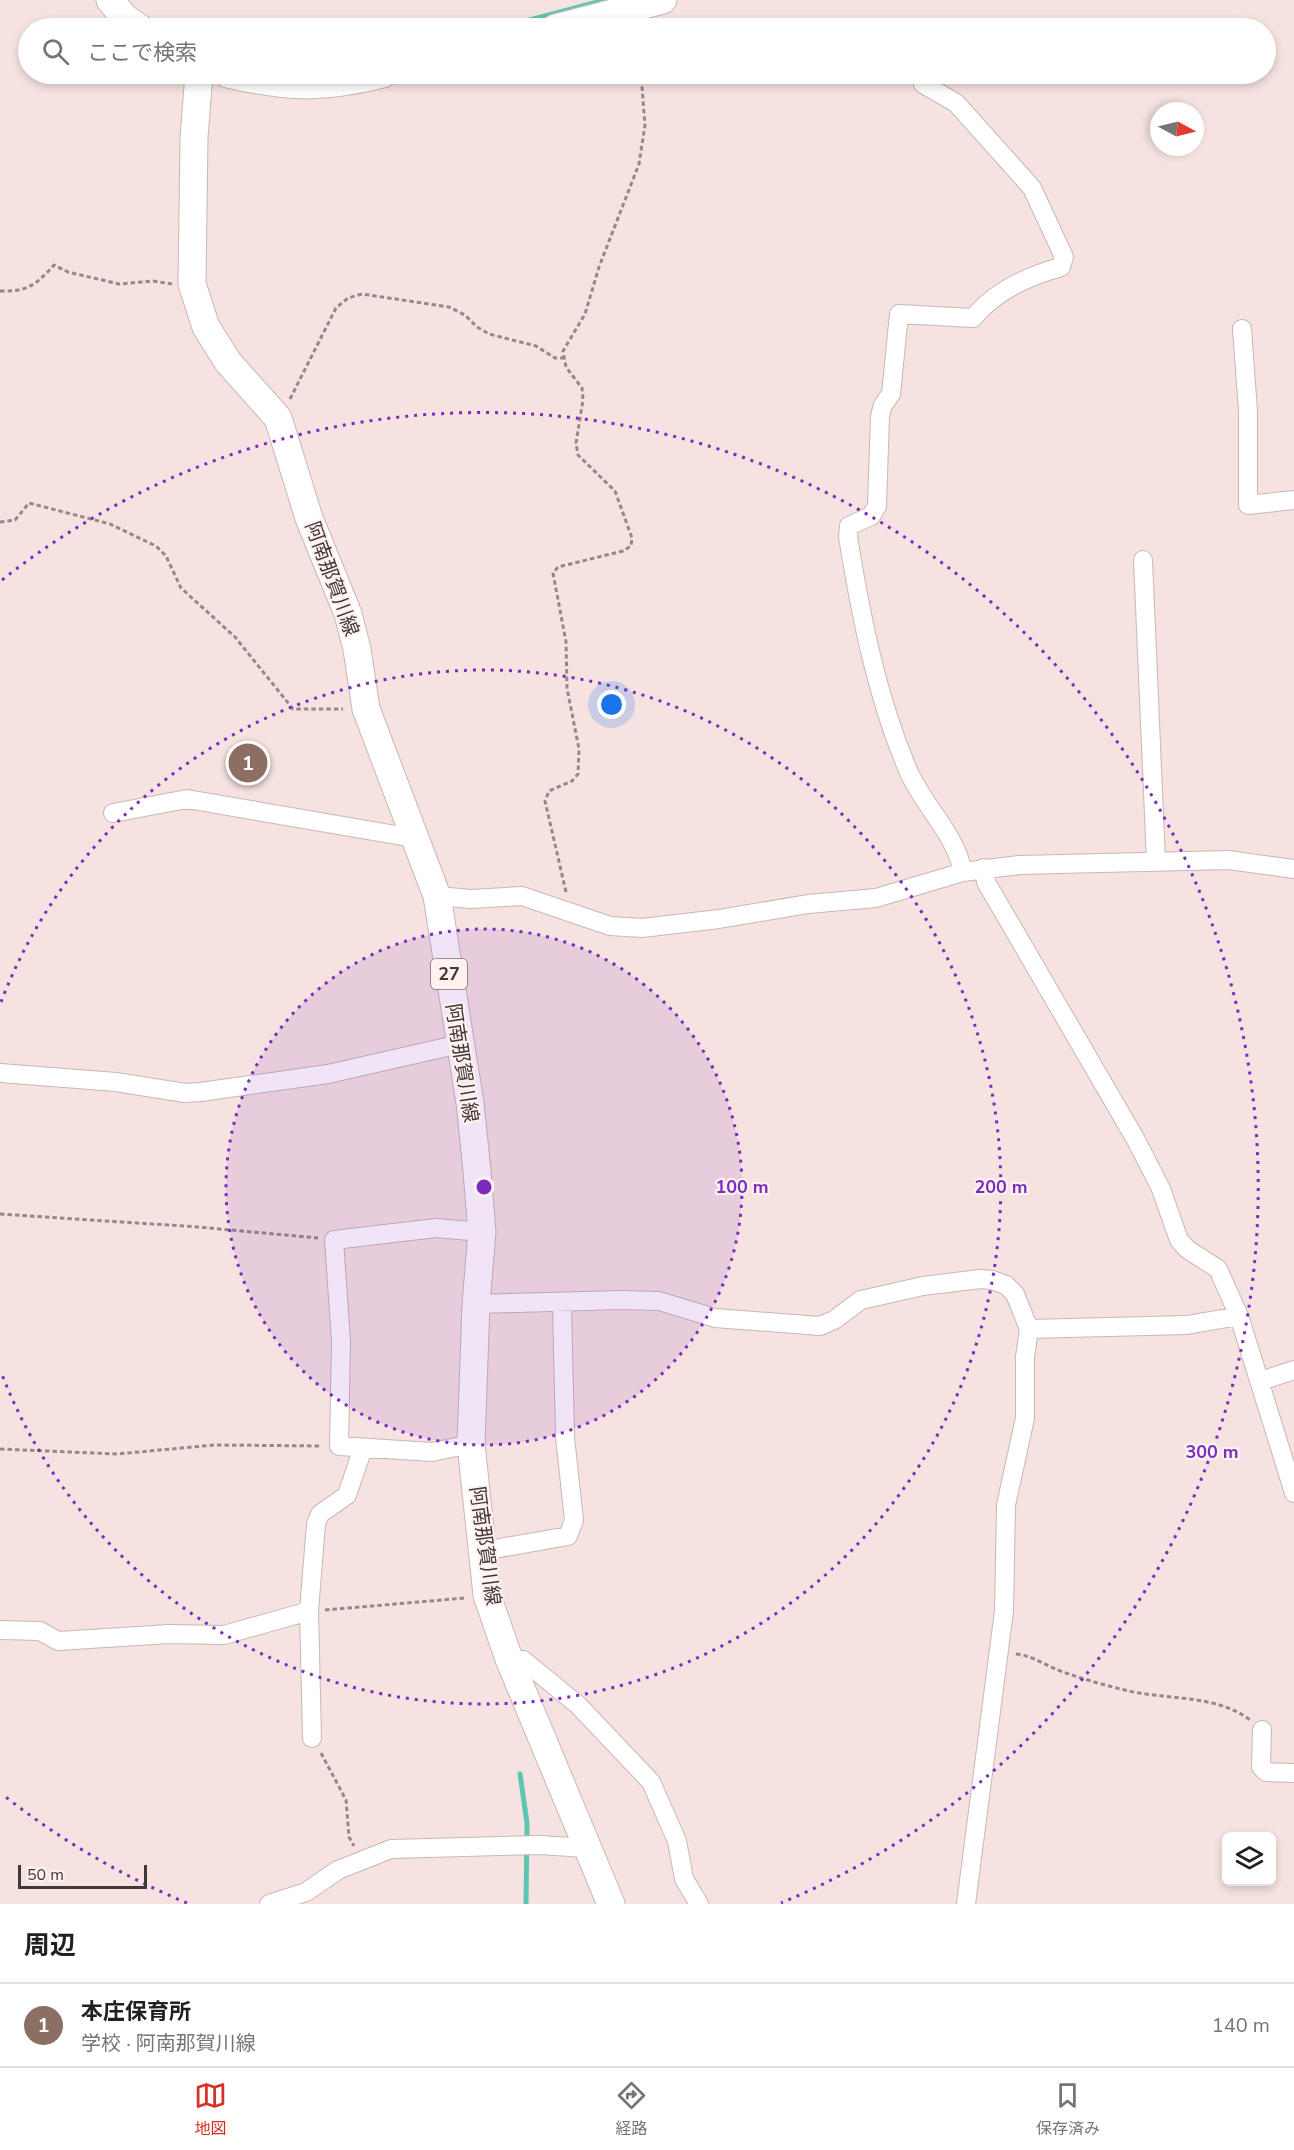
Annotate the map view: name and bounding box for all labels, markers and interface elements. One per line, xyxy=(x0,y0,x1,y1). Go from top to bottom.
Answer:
search box xyxy=(18,18,1276,84)
icon: search xyxy=(39,35,72,68)
text: ここで検索 xyxy=(87,38,197,68)
north arrow xyxy=(1150,102,1204,156)
street label: 阿南那賀川線 xyxy=(299,518,365,640)
your location xyxy=(597,690,626,719)
pin: 1 xyxy=(228,740,268,786)
road number: 27 xyxy=(431,959,467,989)
street label: 阿南那賀川線 xyxy=(439,1002,485,1124)
text: 100 m xyxy=(715,1175,769,1199)
text: 200 m xyxy=(974,1175,1028,1199)
centre of rings xyxy=(474,1177,494,1197)
text: 300 m xyxy=(1185,1440,1239,1464)
street label: 阿南那賀川線 xyxy=(463,1485,507,1607)
map controls xyxy=(1222,1832,1276,1886)
button: layers xyxy=(1222,1832,1276,1886)
scale bar xyxy=(18,1862,147,1890)
text: 50 m xyxy=(27,1864,64,1886)
text: 周辺 xyxy=(24,1928,76,1963)
text: 本庄保育所 xyxy=(81,1997,191,2027)
text: 1 xyxy=(38,2012,50,2039)
text: 140 m xyxy=(1212,2012,1270,2039)
text: 学校 · 阿南那賀川線 xyxy=(81,2030,256,2057)
tab: 地図 xyxy=(194,2079,227,2140)
tab: 経路 xyxy=(615,2079,648,2140)
tab: 保存済み xyxy=(1036,2079,1100,2140)

